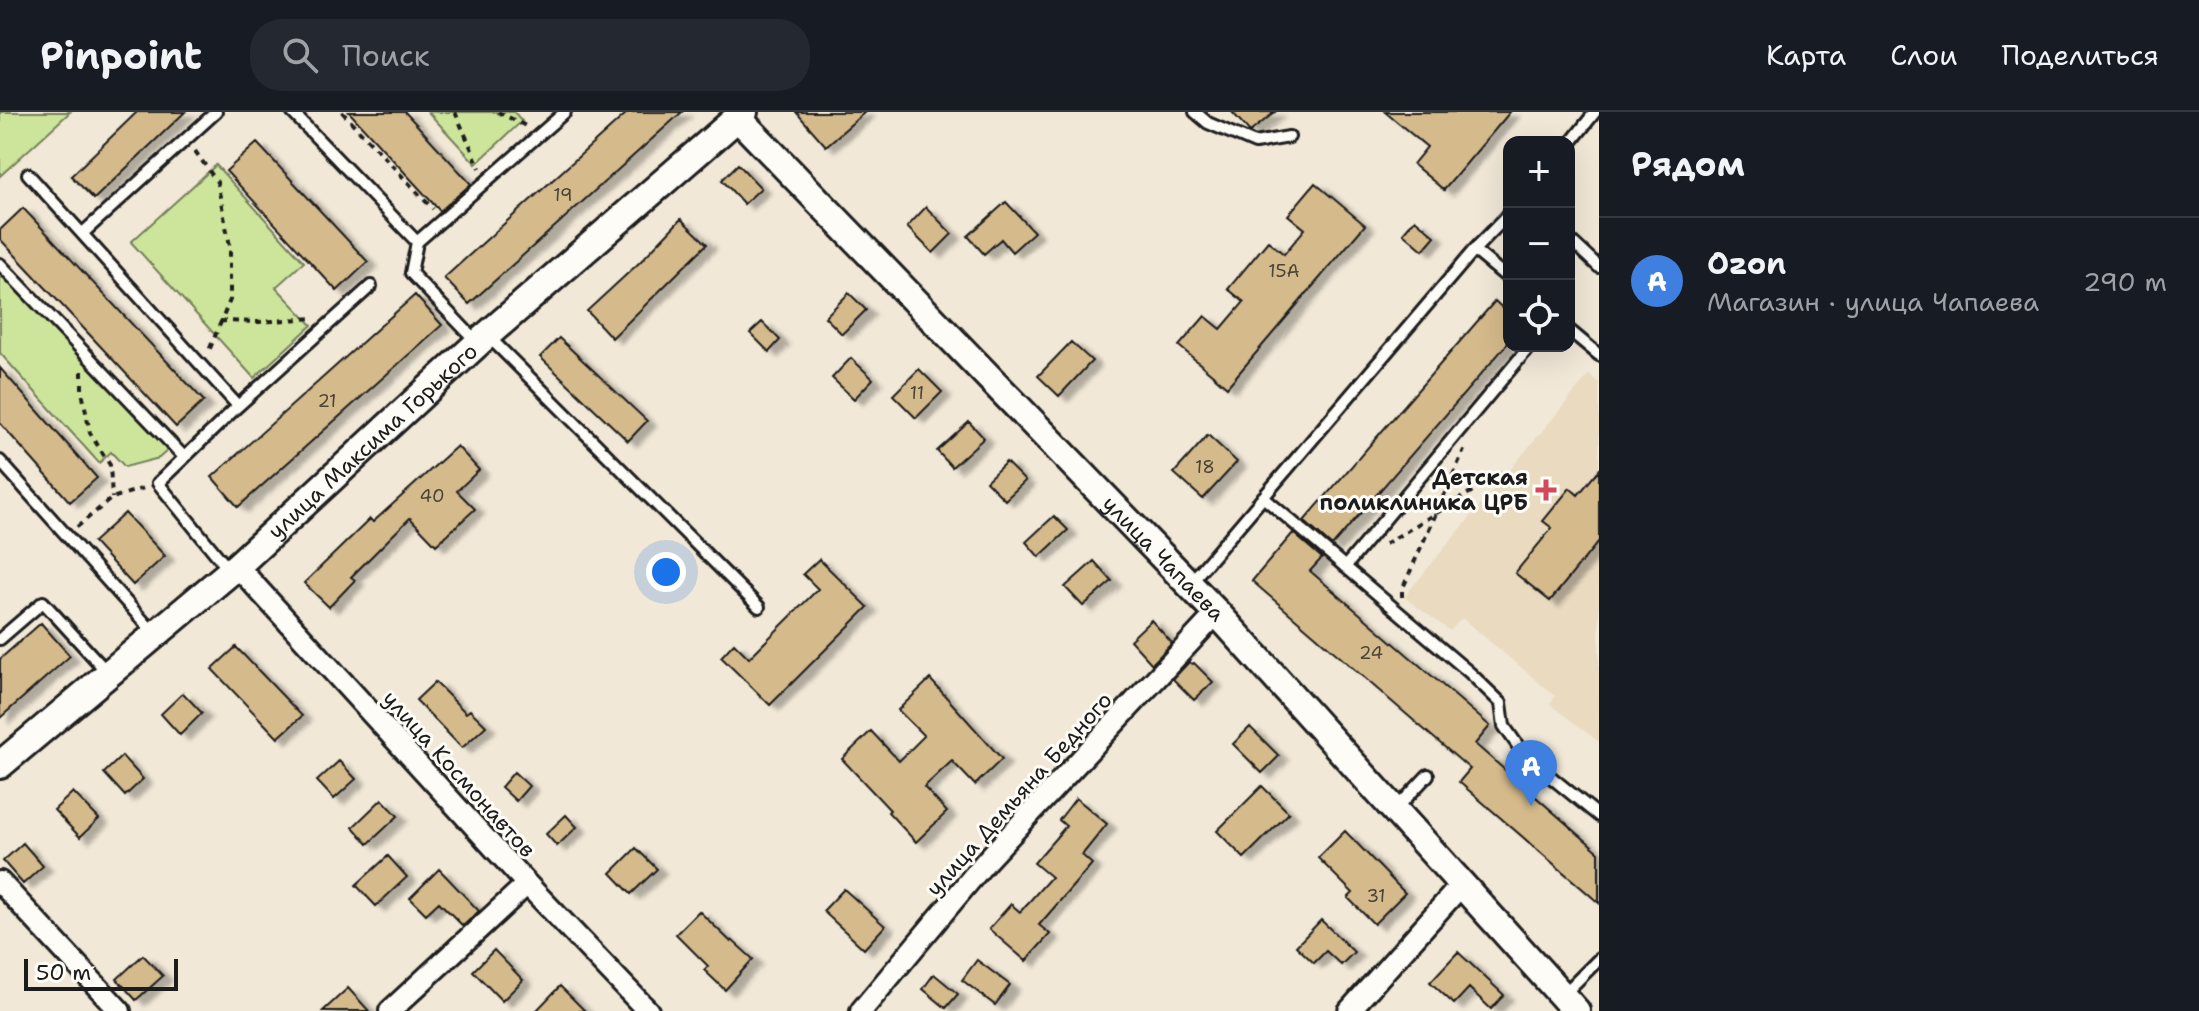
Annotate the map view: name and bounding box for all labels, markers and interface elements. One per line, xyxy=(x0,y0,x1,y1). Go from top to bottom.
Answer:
search box xyxy=(250,19,810,91)
text: Pinpoint xyxy=(40,30,202,81)
icon: search xyxy=(278,33,322,77)
text: Поиск xyxy=(342,35,430,76)
text: Карта xyxy=(1766,36,1846,74)
text: Слои xyxy=(1890,36,1957,74)
text: Поделиться xyxy=(2001,36,2159,74)
map controls xyxy=(1503,136,1575,352)
button: + xyxy=(1503,136,1575,208)
text: Рядом xyxy=(1631,141,1745,187)
house number: 19 xyxy=(553,183,573,207)
button: − xyxy=(1503,208,1575,280)
text: Ozon xyxy=(1707,243,1786,284)
house number: 15А xyxy=(1268,259,1300,283)
text: A xyxy=(1647,264,1667,299)
text: 290 m xyxy=(2083,264,2167,299)
button: locate xyxy=(1503,280,1575,352)
text: Магазин · улица Чапаева xyxy=(1707,284,2039,319)
street label: улица Максима Горького xyxy=(261,336,484,545)
house number: 11 xyxy=(910,381,924,405)
house number: 21 xyxy=(317,389,337,413)
house number: 18 xyxy=(1195,455,1215,479)
place label: Детская поликлиника ЦРБ xyxy=(1319,463,1528,517)
marker: Детская поликлиника ЦРБ xyxy=(1535,479,1557,501)
house number: 40 xyxy=(419,484,445,508)
street label: улица Чапаева xyxy=(1096,489,1232,628)
your location xyxy=(646,552,686,592)
house number: 24 xyxy=(1359,641,1383,665)
street label: улица Космонавтов xyxy=(376,684,542,864)
street label: улица Демьяна Бедного xyxy=(920,686,1118,902)
pin: A xyxy=(1505,740,1557,806)
house number: 31 xyxy=(1366,884,1386,908)
scale bar xyxy=(24,955,178,991)
text: 50 m xyxy=(36,958,91,987)

